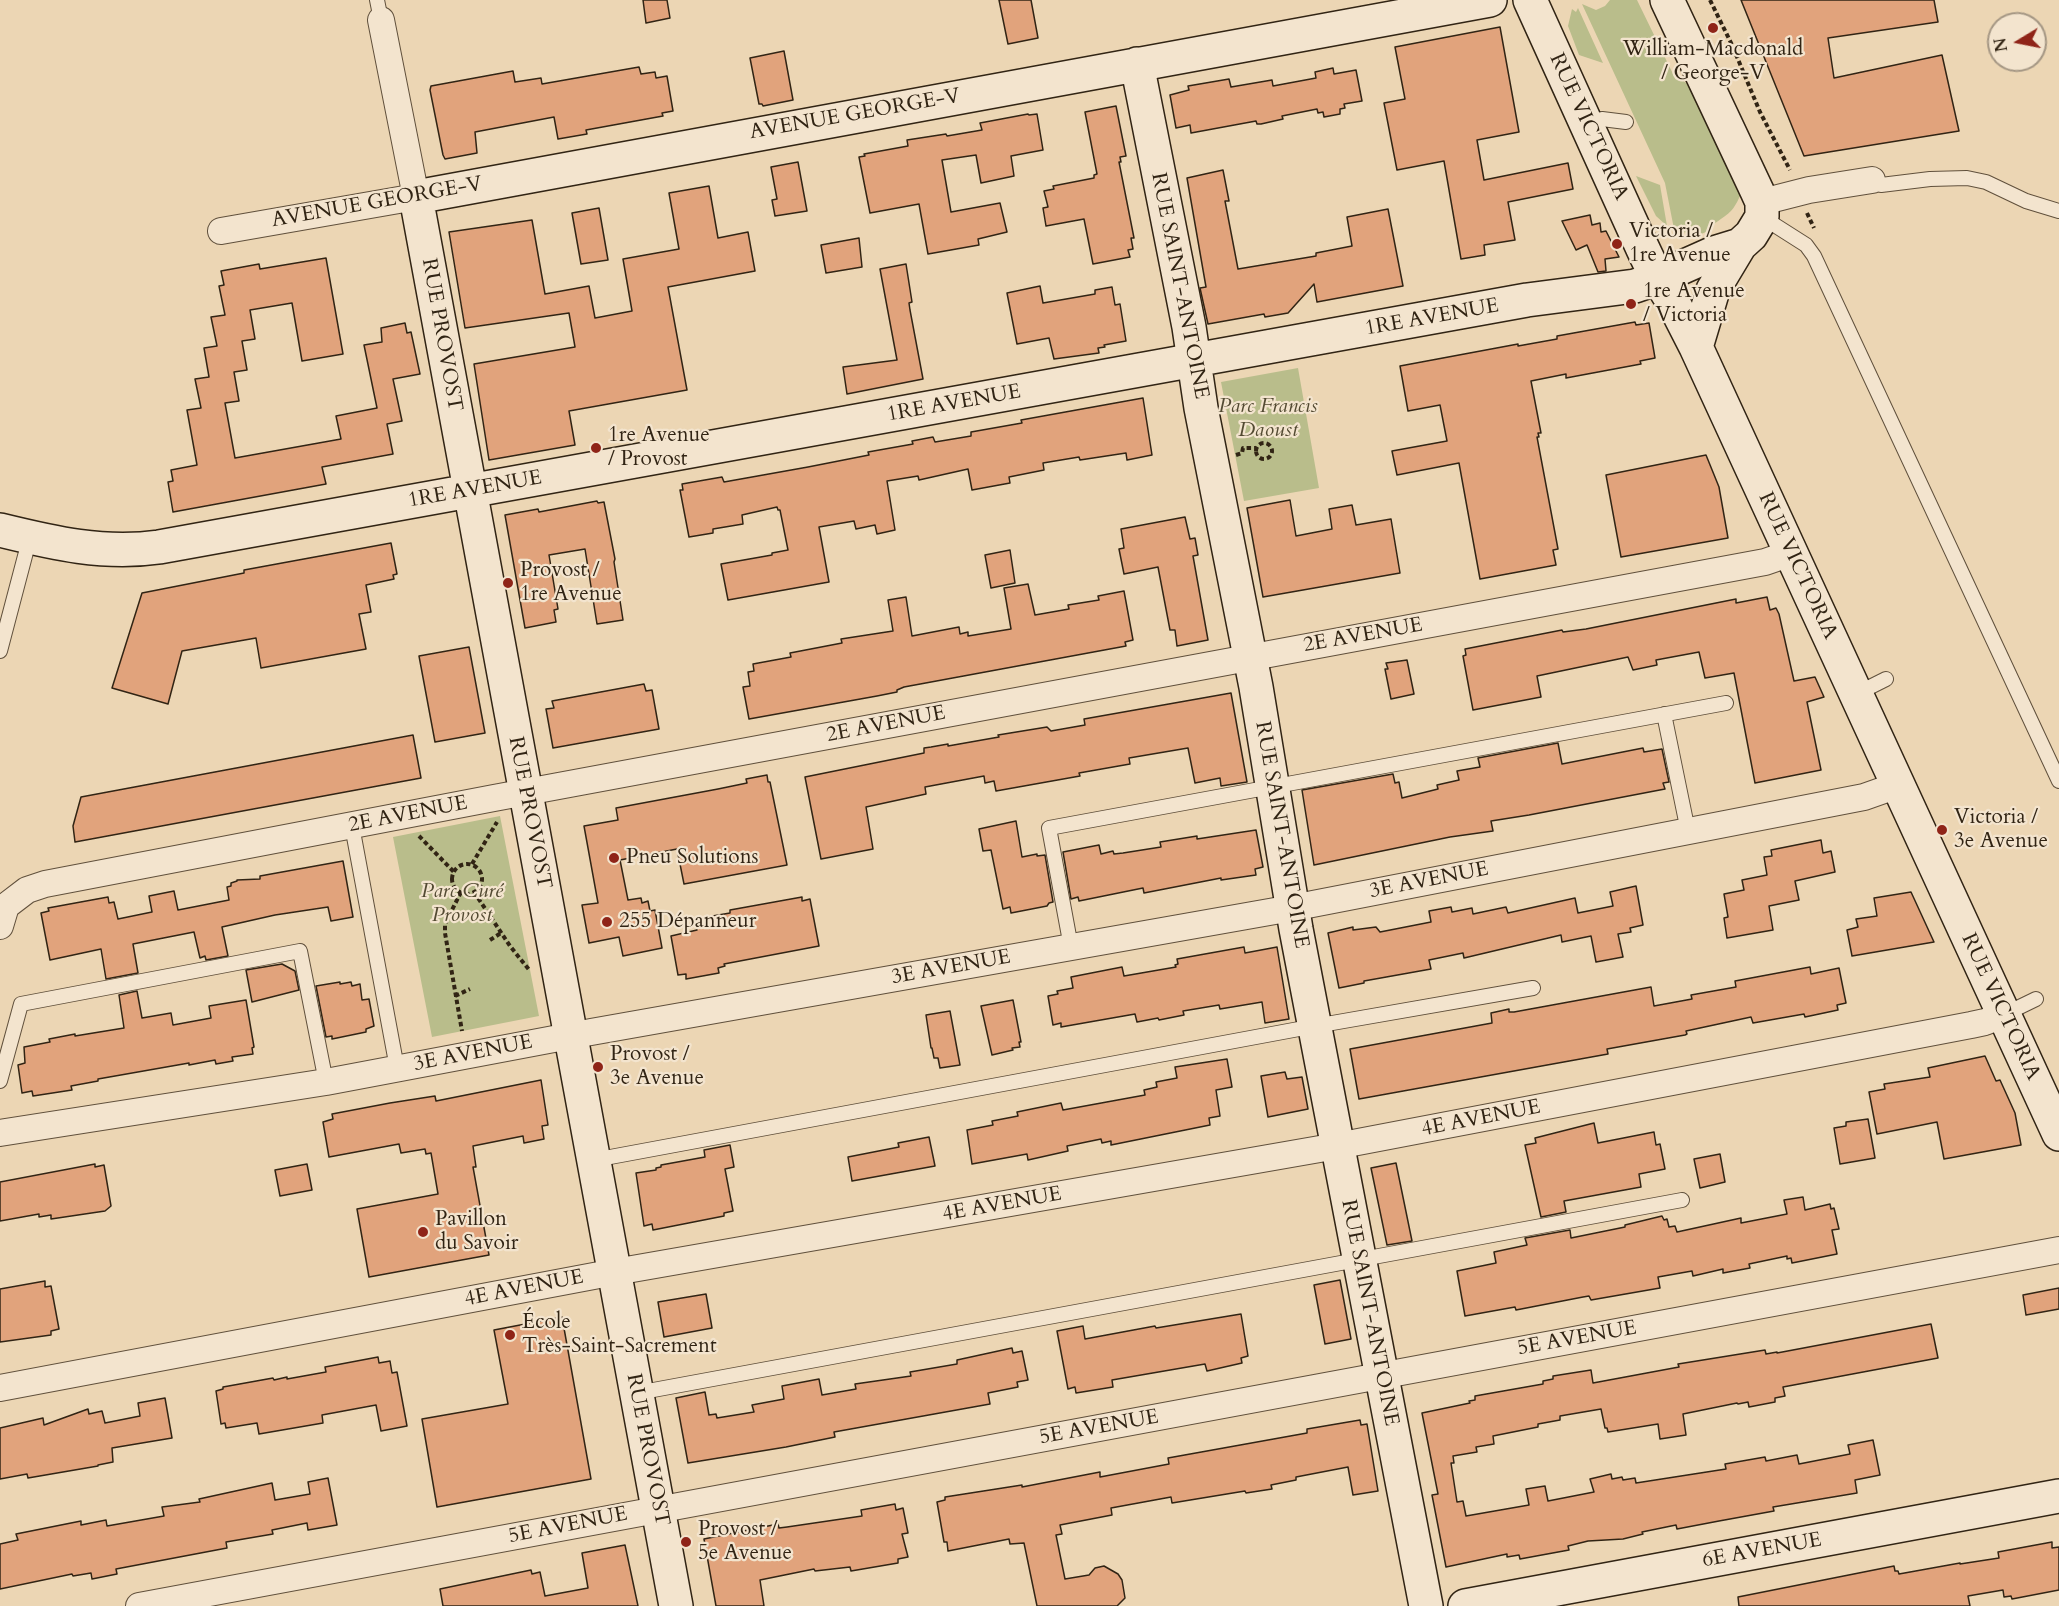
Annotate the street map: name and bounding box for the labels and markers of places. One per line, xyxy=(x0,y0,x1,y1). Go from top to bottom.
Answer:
marker: William-Macdonald / George-V xyxy=(1706,21,1720,35)
place label: William-Macdonald / George-V xyxy=(1623,37,1803,87)
place label: Victoria / 1re Avenue xyxy=(1629,219,1731,269)
marker: Victoria / 1re Avenue xyxy=(1610,237,1624,251)
place label: 1re Avenue / Victoria xyxy=(1643,279,1745,329)
marker: 1re Avenue / Victoria xyxy=(1624,297,1638,311)
place label: 1re Avenue / Provost xyxy=(608,423,710,473)
marker: 1re Avenue / Provost xyxy=(589,441,603,455)
place label: Provost / 1re Avenue xyxy=(520,558,622,608)
marker: Provost / 1re Avenue xyxy=(501,576,515,590)
place label: Victoria / 3e Avenue xyxy=(1954,805,2048,855)
marker: Victoria / 3e Avenue xyxy=(1935,823,1949,837)
place label: Pneu Solutions xyxy=(626,845,759,871)
marker: Pneu Solutions xyxy=(607,851,621,865)
place label: 255 Dépanneur xyxy=(619,909,756,935)
marker: 255 Dépanneur xyxy=(600,915,614,929)
place label: Provost / 3e Avenue xyxy=(610,1042,704,1092)
marker: Provost / 3e Avenue xyxy=(591,1060,605,1074)
place label: Pavillon du Savoir xyxy=(435,1207,518,1257)
marker: Pavillon du Savoir xyxy=(416,1225,430,1239)
place label: École Très-Saint-Sacrement xyxy=(522,1310,717,1360)
marker: École Très-Saint-Sacrement xyxy=(503,1328,517,1342)
place label: Provost / 5e Avenue xyxy=(698,1517,792,1567)
marker: Provost / 5e Avenue xyxy=(679,1535,693,1549)

